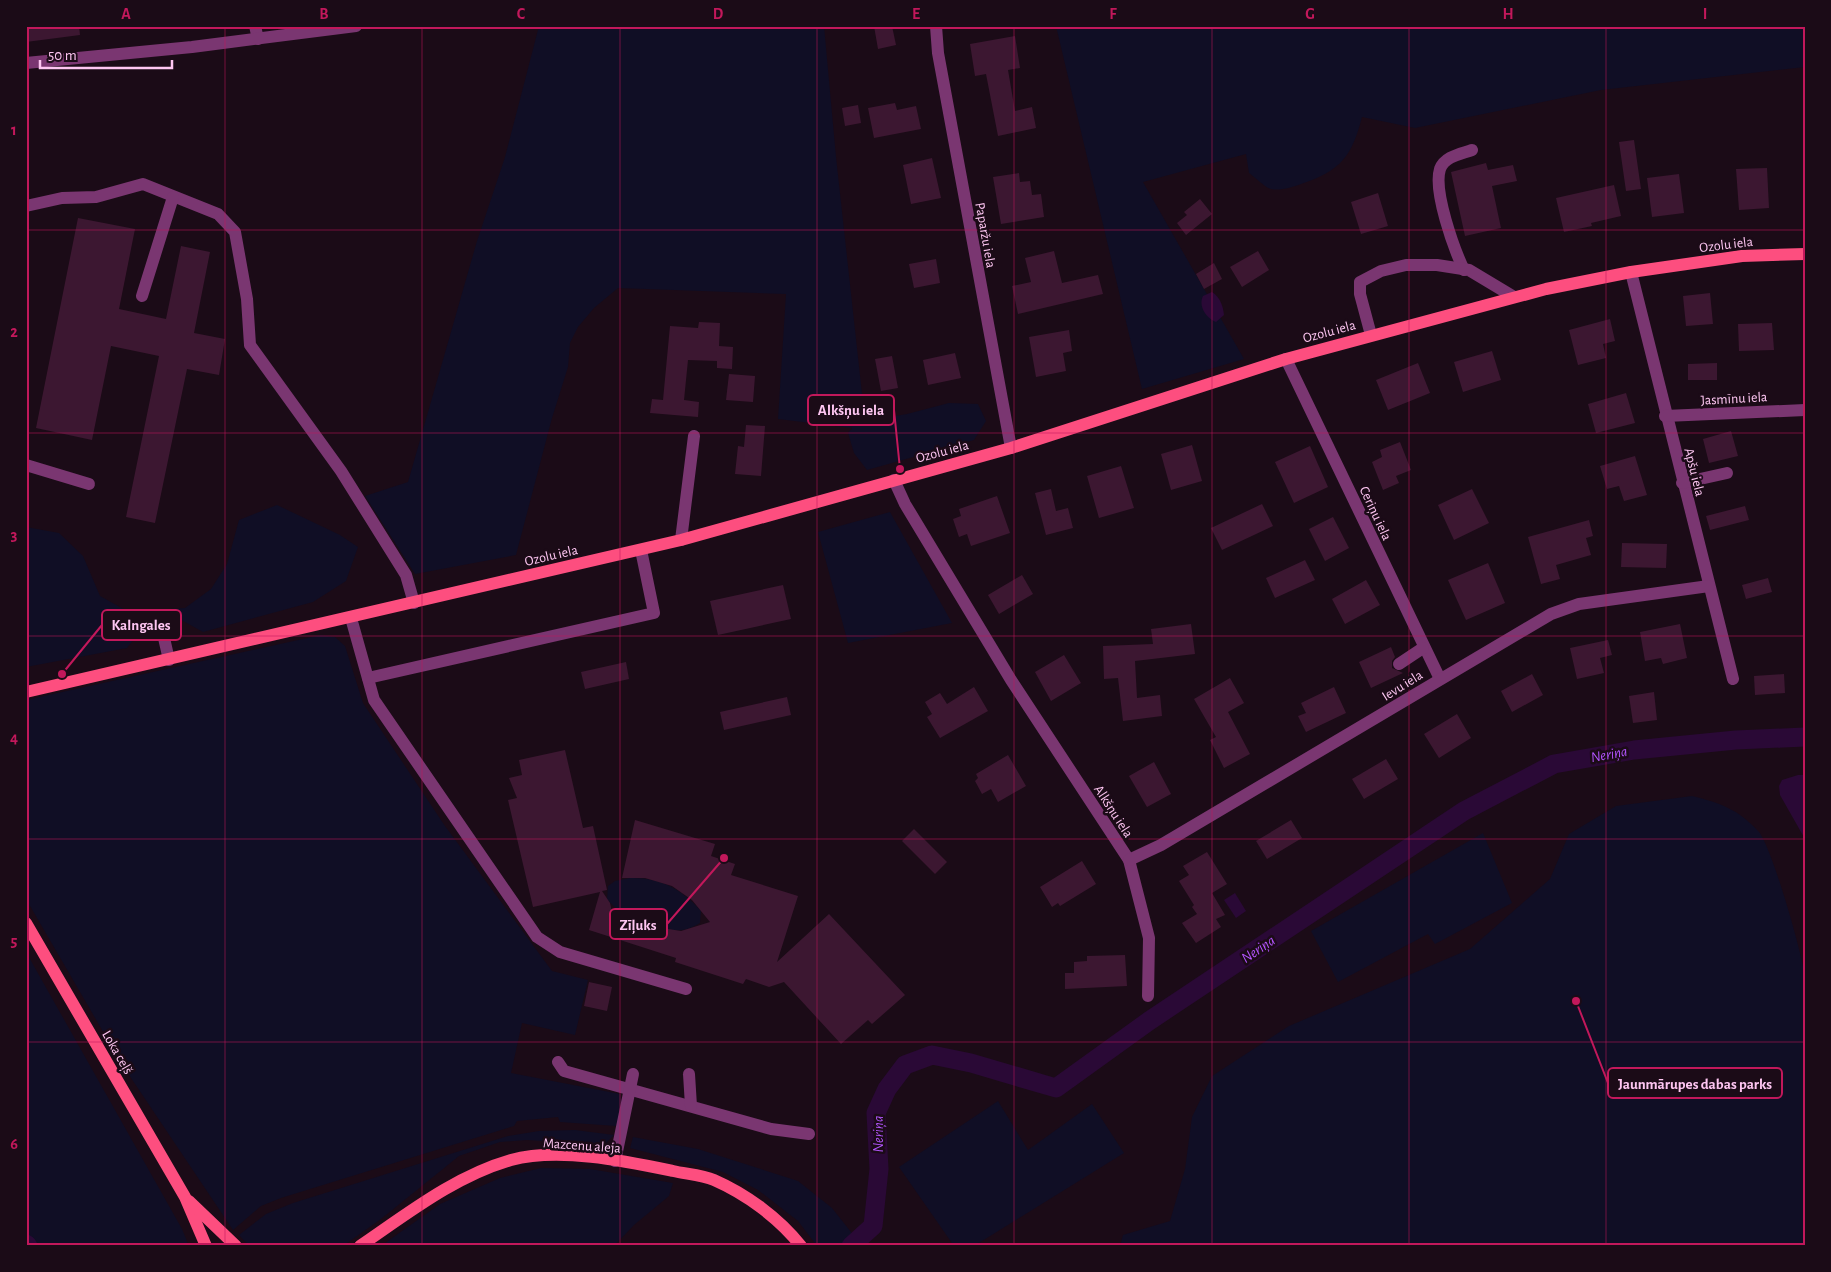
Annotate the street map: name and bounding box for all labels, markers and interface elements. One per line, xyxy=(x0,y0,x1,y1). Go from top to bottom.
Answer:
text: A xyxy=(121,6,131,22)
text: B xyxy=(319,6,329,22)
text: C xyxy=(517,6,526,22)
text: D xyxy=(713,6,724,22)
text: E xyxy=(912,6,920,22)
text: F xyxy=(1109,6,1117,22)
text: G xyxy=(1305,6,1315,22)
text: H xyxy=(1502,6,1514,22)
text: I xyxy=(1703,6,1707,22)
scale bar xyxy=(40,38,172,70)
text: 50 m xyxy=(48,48,77,63)
text: 1 xyxy=(11,122,17,138)
street label: Paparžu iela xyxy=(972,201,998,270)
street label: Ozolu iela xyxy=(1698,235,1754,255)
street label: Ozolu iela xyxy=(1301,318,1358,346)
text: 2 xyxy=(10,324,18,340)
street label: Jasmīnu iela xyxy=(1700,390,1768,408)
callout: Alkšņu iela xyxy=(808,395,894,425)
text: Alkšņu iela xyxy=(818,403,884,420)
street label: Ozolu iela xyxy=(914,438,971,466)
street label: Apšu iela xyxy=(1681,447,1707,498)
street label: Ceriņu iela xyxy=(1356,484,1394,543)
text: 3 xyxy=(11,527,18,543)
street label: Ozolu iela xyxy=(523,543,580,569)
callout: Kalngales xyxy=(102,610,181,640)
text: Kalngales xyxy=(111,618,171,633)
street label: Ievu iela xyxy=(1380,668,1426,704)
text: 4 xyxy=(10,730,18,746)
water label: Neriņa xyxy=(1590,744,1629,766)
street label: Alkšņu iela xyxy=(1090,783,1136,841)
callout: Zīļuks xyxy=(610,909,667,939)
text: Zīļuks xyxy=(619,918,657,935)
text: 5 xyxy=(11,933,18,949)
water label: Neriņa xyxy=(1239,933,1278,967)
street label: Loka ceļš xyxy=(98,1028,135,1077)
callout: Jaunmārupes dabas parks xyxy=(1608,1068,1782,1098)
text: Jaunmārupes dabas parks xyxy=(1618,1077,1772,1092)
water label: Neriņa xyxy=(871,1116,887,1152)
text: 6 xyxy=(10,1136,18,1152)
street label: Mazcenu aleja xyxy=(543,1136,622,1156)

